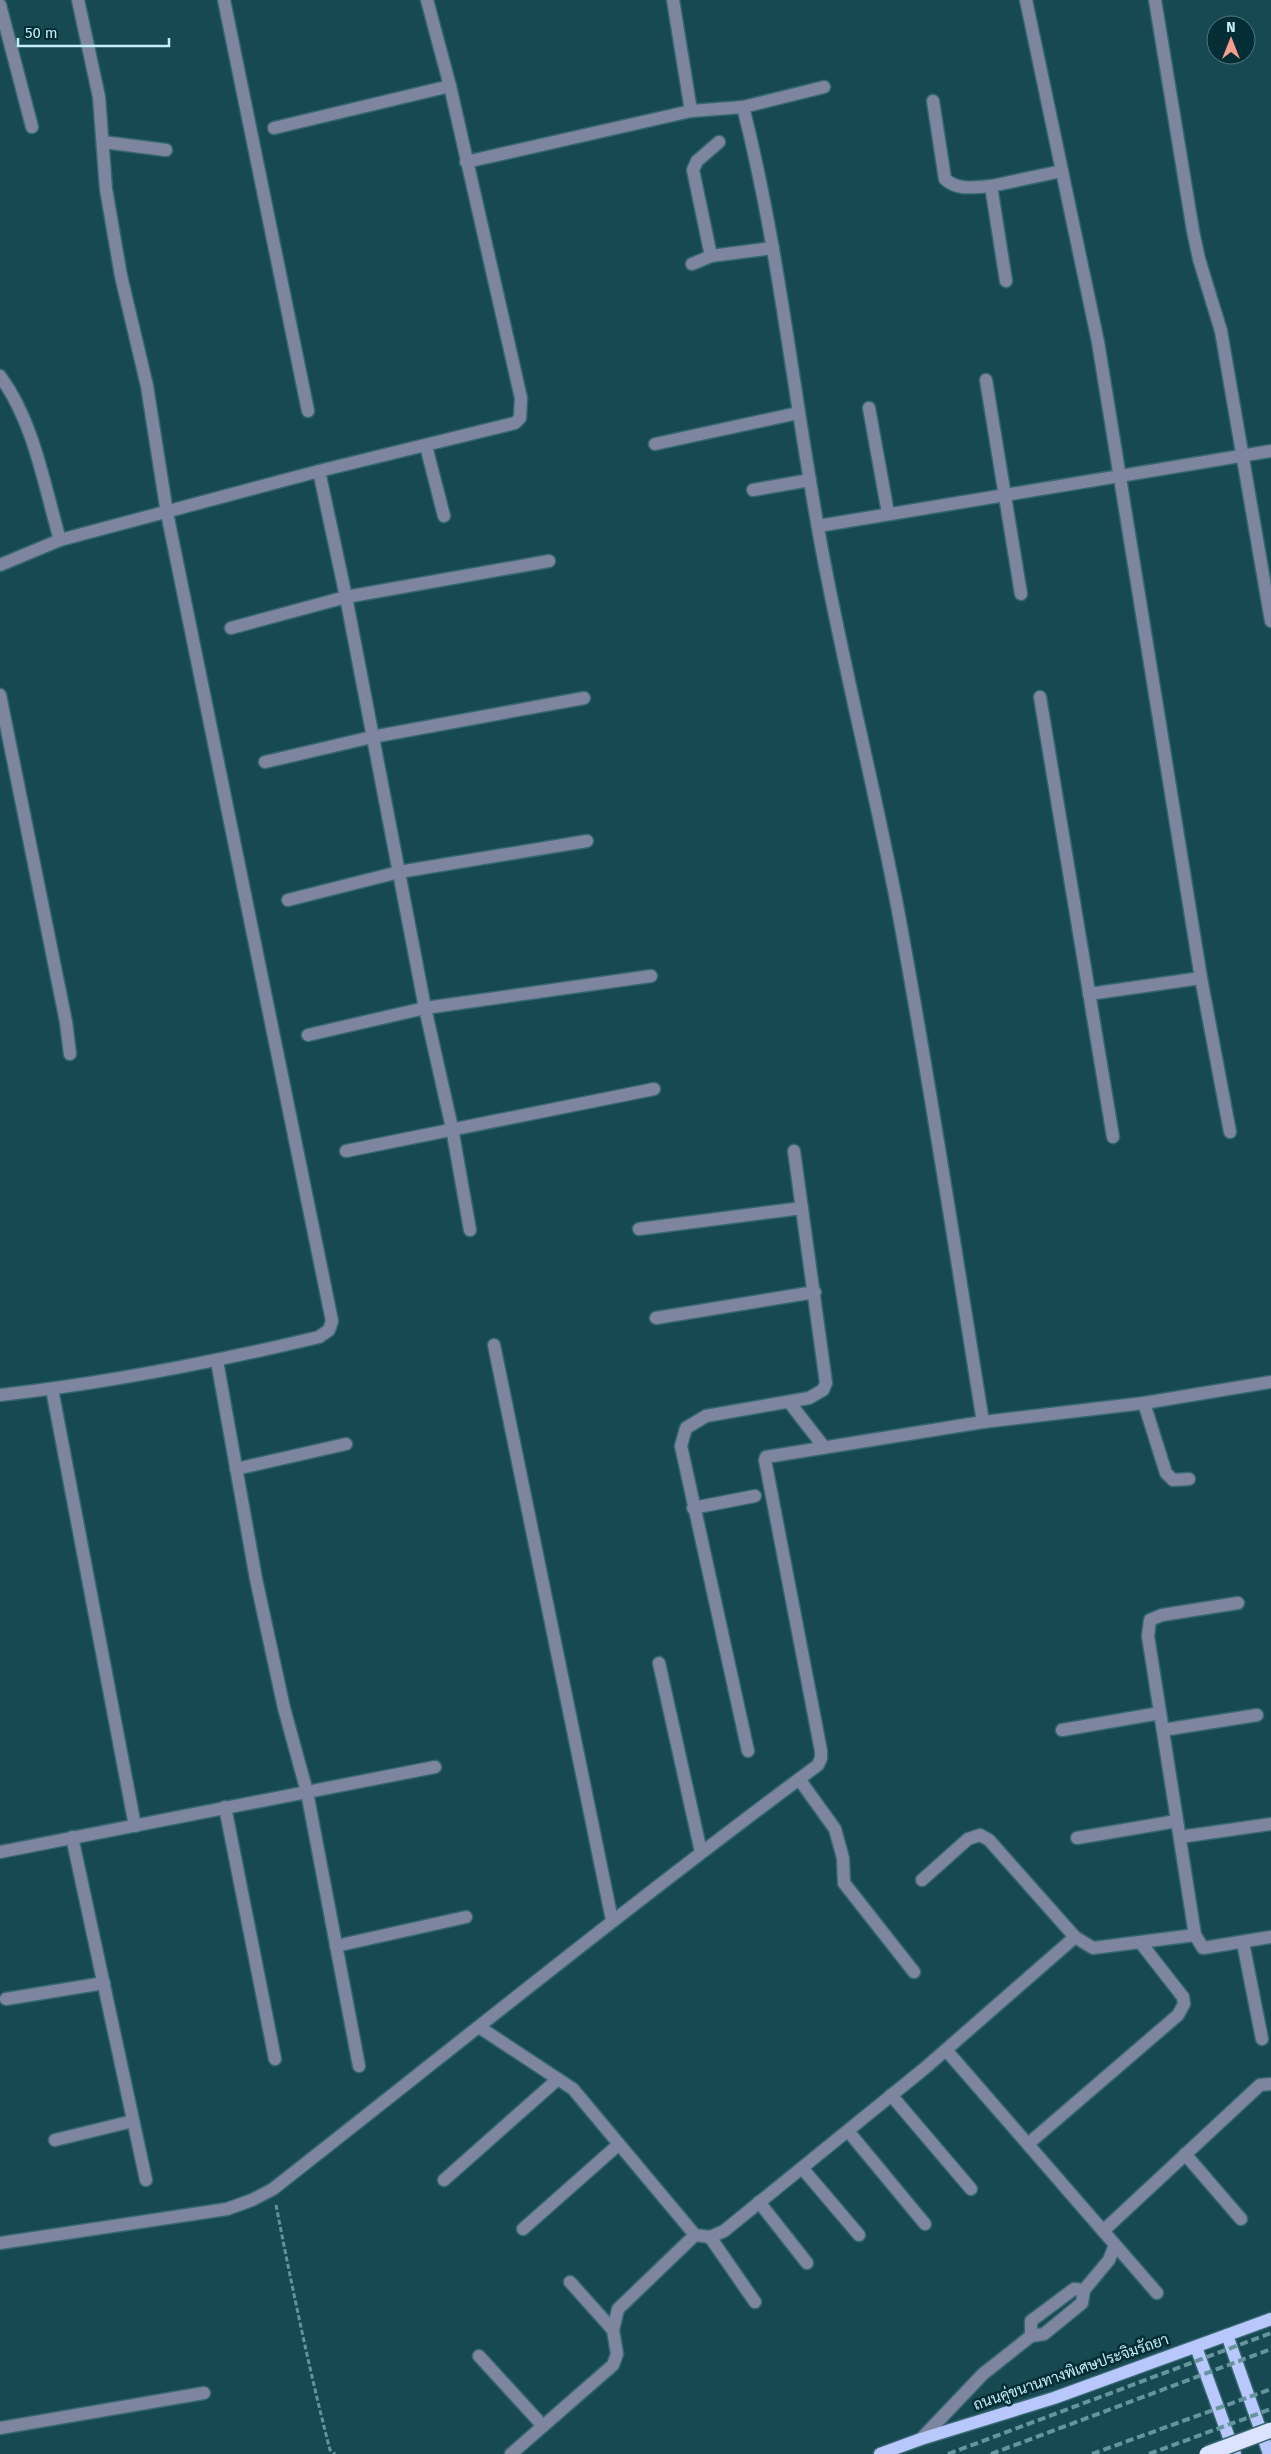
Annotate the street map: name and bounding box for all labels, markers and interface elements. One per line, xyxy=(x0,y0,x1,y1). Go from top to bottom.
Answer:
scale bar xyxy=(18,15,169,47)
north arrow xyxy=(1206,15,1256,65)
text: N xyxy=(1226,19,1236,36)
text: 50 m xyxy=(25,24,58,42)
street label: ถนนคู่ขนานทางพิเศษประจิมรัถยา xyxy=(971,2329,1171,2415)

